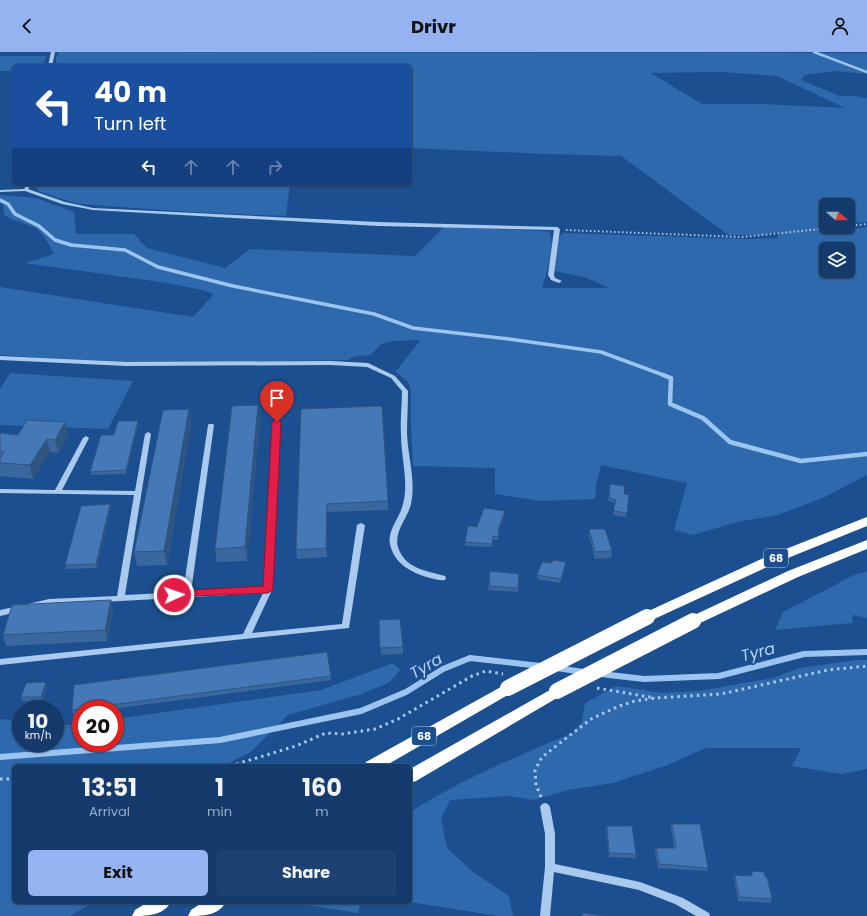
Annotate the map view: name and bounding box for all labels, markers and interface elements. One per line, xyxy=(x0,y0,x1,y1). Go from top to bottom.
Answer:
text: Drivr xyxy=(411,14,456,39)
icon: back xyxy=(16,15,38,37)
icon: person xyxy=(829,15,851,37)
text: 40 m xyxy=(94,73,167,112)
icon: left xyxy=(28,80,80,132)
text: Turn left xyxy=(94,111,166,136)
icon: left xyxy=(138,156,160,178)
icon: ahead xyxy=(180,156,202,178)
icon: ahead xyxy=(222,156,244,178)
icon: right xyxy=(264,156,286,178)
north arrow xyxy=(819,198,855,234)
map controls xyxy=(819,198,855,278)
button: layers xyxy=(819,242,855,278)
pin xyxy=(260,381,294,422)
icon: arrive xyxy=(266,387,288,409)
road number: 68 xyxy=(764,549,788,567)
position arrow xyxy=(153,574,195,616)
water label: Tyra xyxy=(739,637,778,667)
water label: Tyra xyxy=(405,647,447,685)
speed limit sign: 20 xyxy=(72,700,124,752)
text: 10 xyxy=(28,707,48,735)
road number: 68 xyxy=(412,727,436,745)
text: km/h xyxy=(25,728,51,743)
text: 13:51 xyxy=(82,771,137,804)
text: 1 xyxy=(215,771,224,804)
text: 160 xyxy=(302,771,342,804)
text: Arrival xyxy=(89,802,130,821)
text: min xyxy=(207,802,232,821)
text: m xyxy=(315,802,329,821)
button: Exit xyxy=(28,850,208,896)
button: Share xyxy=(216,850,396,896)

